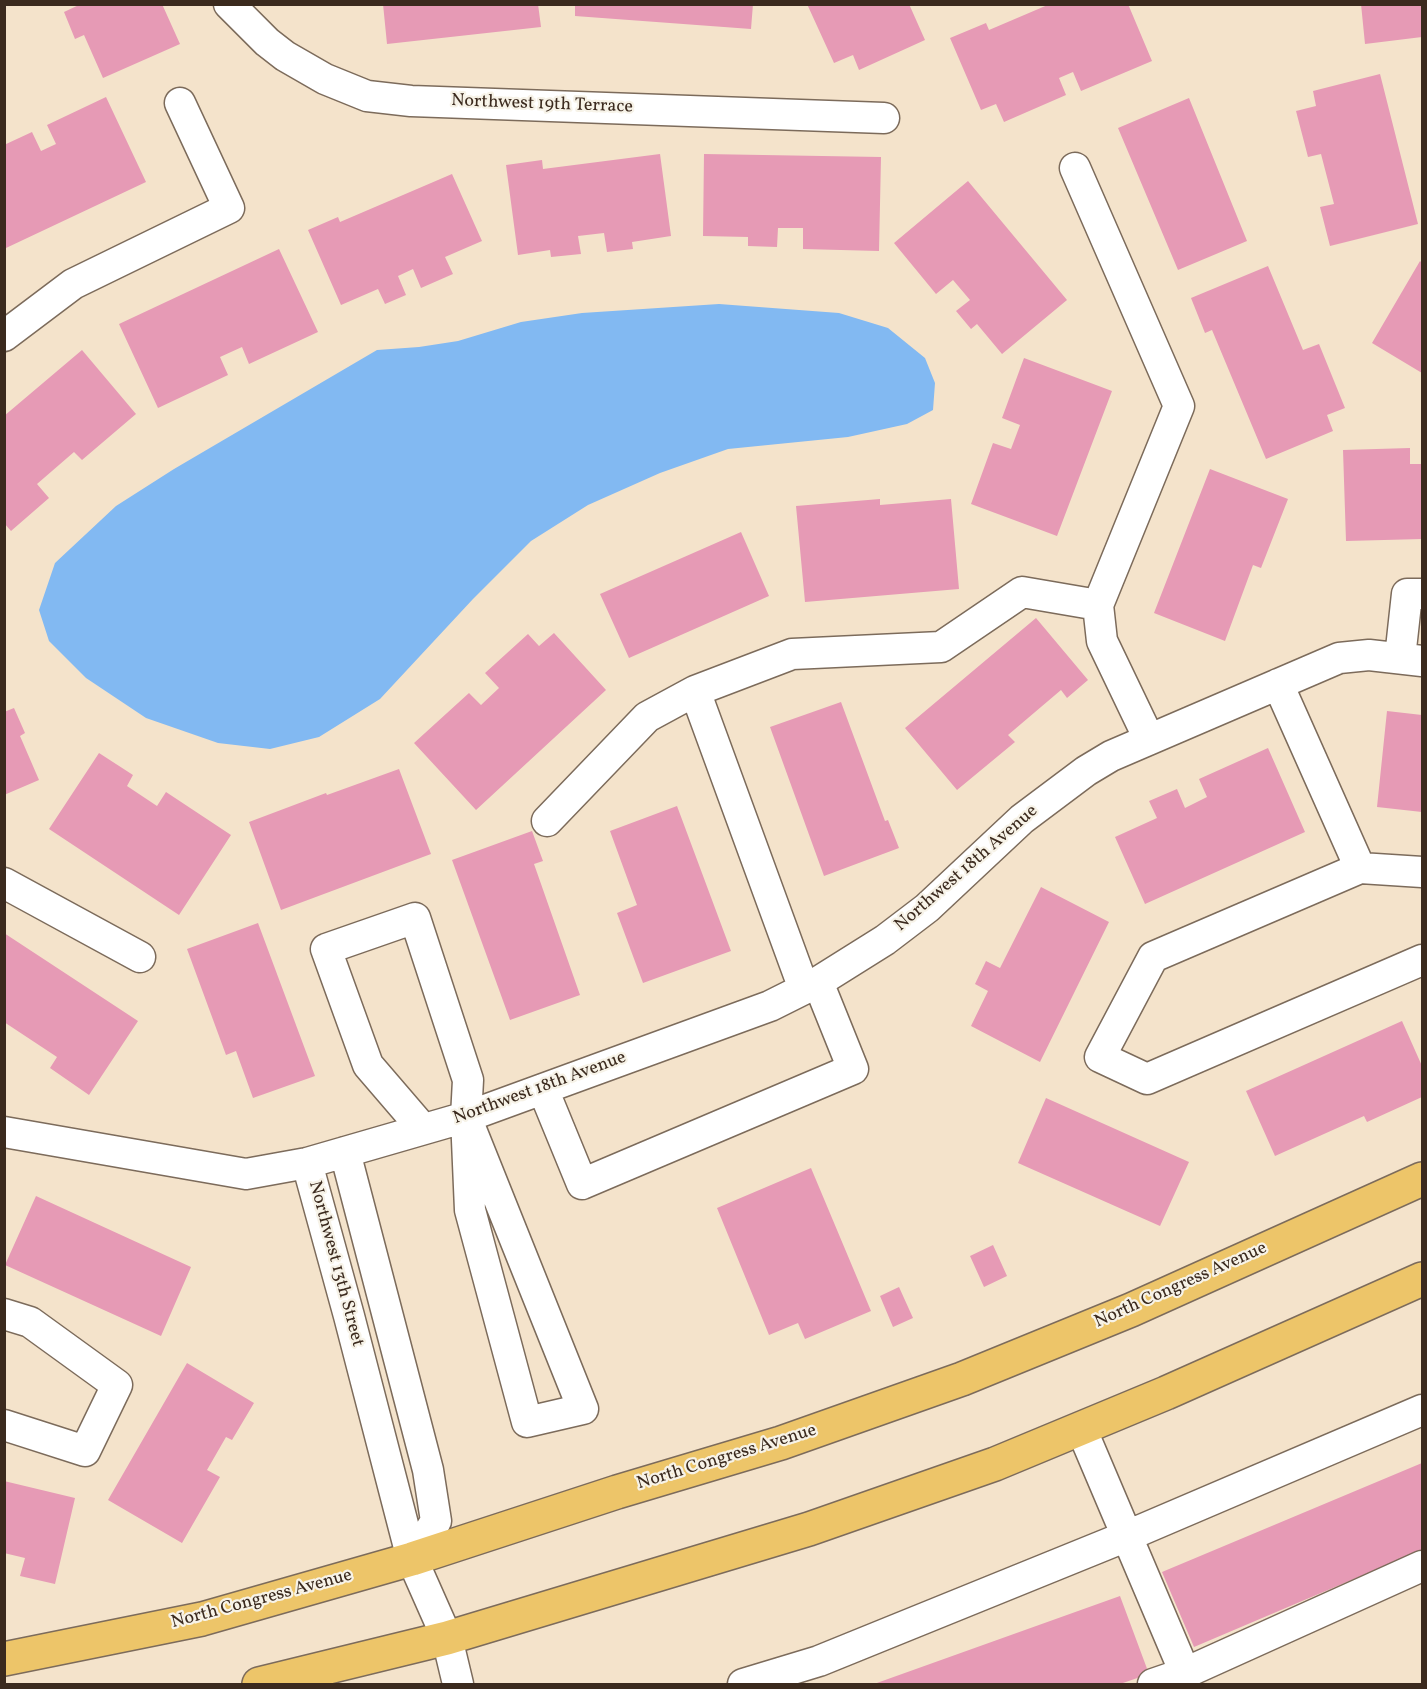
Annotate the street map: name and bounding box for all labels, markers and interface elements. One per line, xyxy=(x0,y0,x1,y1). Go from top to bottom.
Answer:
street label: Northwest 19th Terrace xyxy=(451,91,633,119)
street label: Northwest 18th Avenue xyxy=(891,801,1043,937)
street label: Northwest 18th Avenue xyxy=(451,1048,629,1130)
street label: Northwest 13th Street xyxy=(302,1179,368,1349)
street label: North Congress Avenue xyxy=(1091,1238,1271,1334)
street label: North Congress Avenue xyxy=(635,1420,819,1496)
street label: North Congress Avenue xyxy=(169,1565,355,1635)

